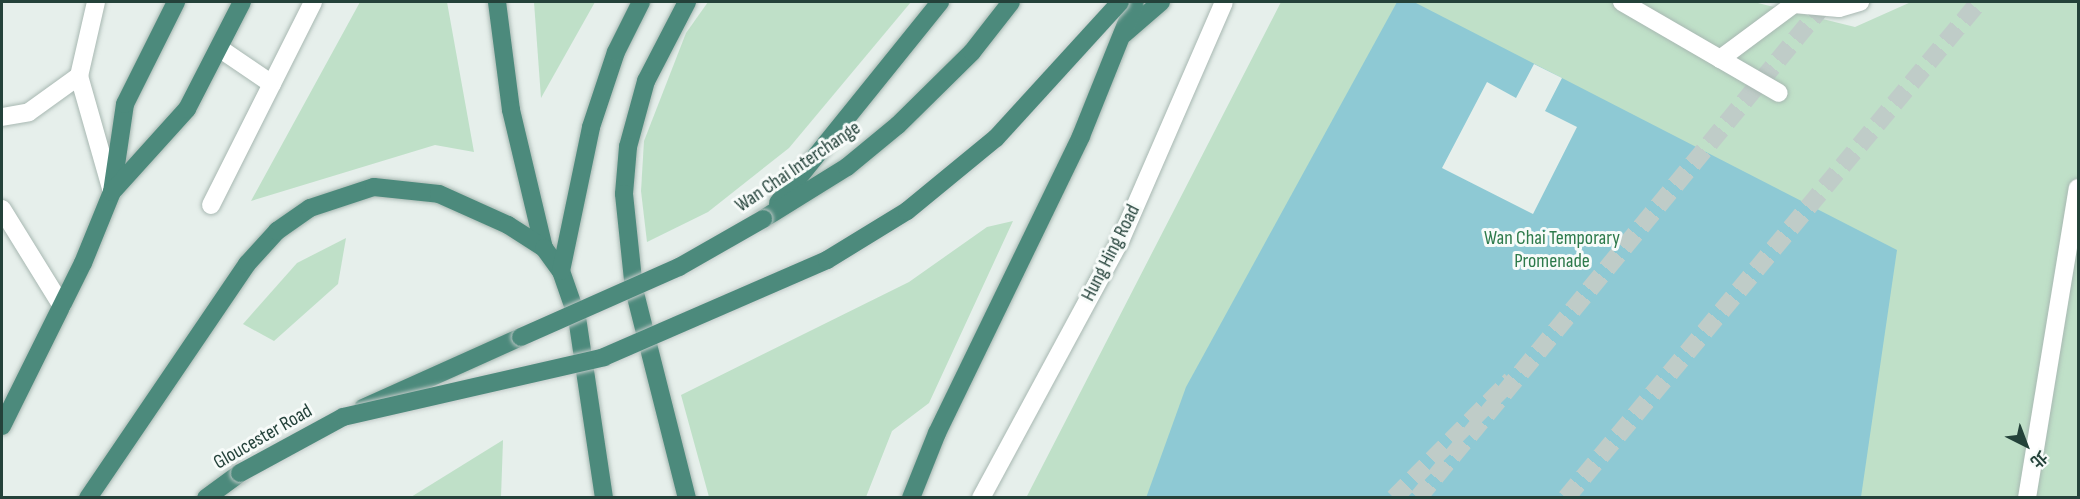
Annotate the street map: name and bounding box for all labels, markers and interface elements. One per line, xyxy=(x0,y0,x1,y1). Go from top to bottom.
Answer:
street label: Wan Chai Interchange xyxy=(731,116,865,218)
street label: Hung Hing Road xyxy=(1076,201,1146,305)
park label: Wan Chai Temporary Promenade xyxy=(1484,226,1620,273)
street label: Gloucester Road xyxy=(209,399,317,475)
north arrow xyxy=(1996,415,2056,475)
text: 北 xyxy=(2026,446,2051,471)

